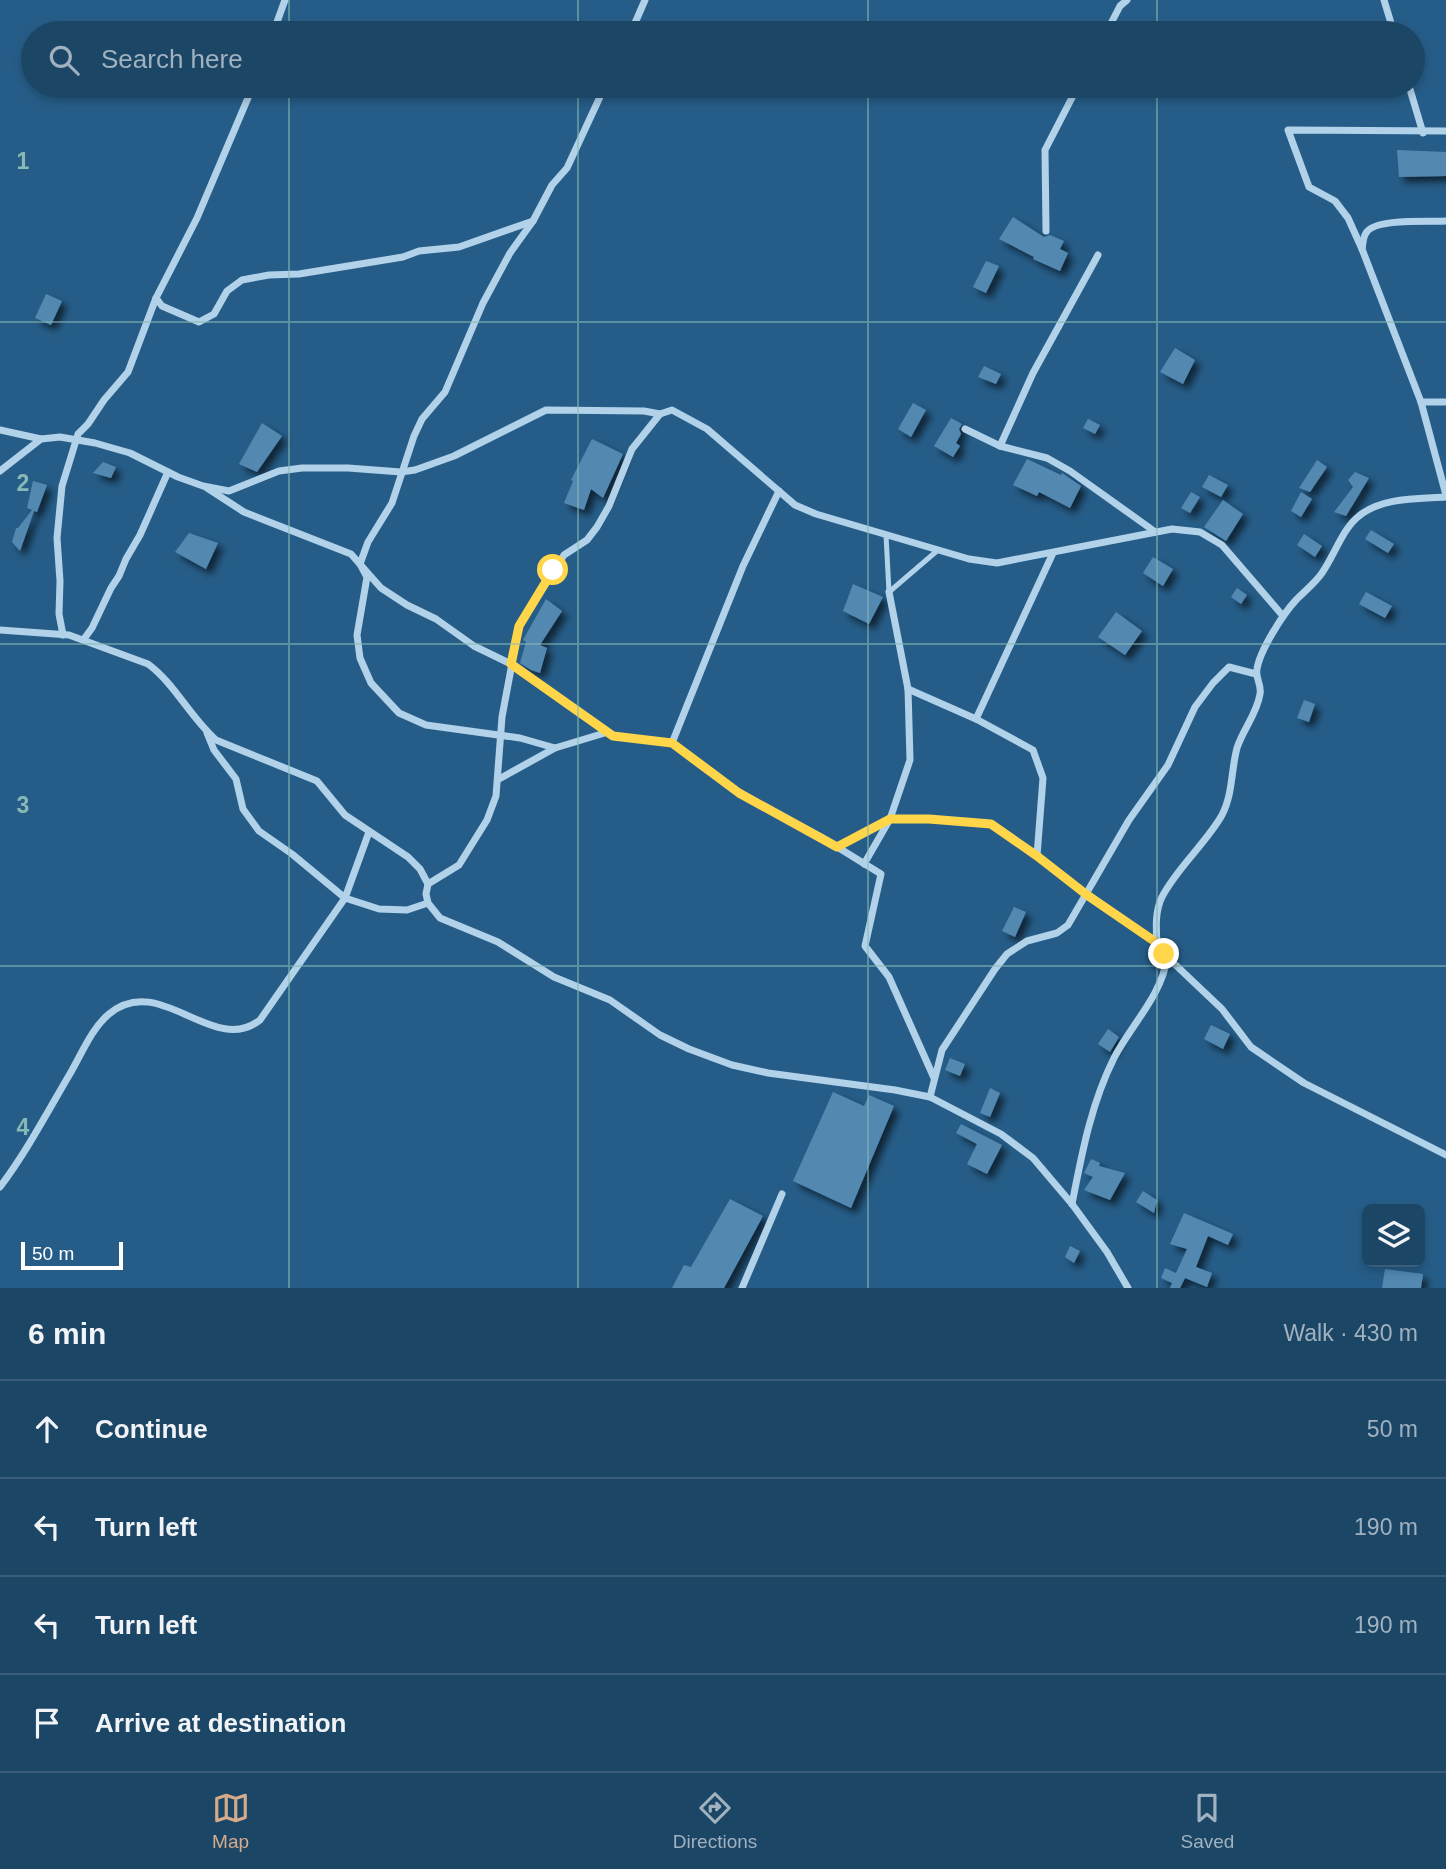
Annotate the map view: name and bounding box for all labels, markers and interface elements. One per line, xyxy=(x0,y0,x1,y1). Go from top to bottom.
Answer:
search box xyxy=(21,21,1425,98)
icon: search xyxy=(45,41,83,79)
text: Search here xyxy=(101,44,243,74)
text: 1 xyxy=(17,148,30,174)
text: 2 xyxy=(17,470,29,496)
route start xyxy=(537,554,568,585)
text: 3 xyxy=(17,792,29,818)
route end xyxy=(1148,938,1179,969)
text: 4 xyxy=(17,1114,30,1140)
map controls xyxy=(1362,1204,1425,1267)
button: layers xyxy=(1362,1204,1425,1267)
scale bar xyxy=(21,1239,122,1271)
text: 50 m xyxy=(32,1243,74,1264)
text: 6 min xyxy=(28,1317,106,1350)
text: Walk · 430 m xyxy=(1283,1320,1418,1346)
icon: ahead xyxy=(28,1410,66,1448)
text: Continue xyxy=(95,1414,208,1444)
text: 50 m xyxy=(1367,1416,1418,1442)
icon: left xyxy=(28,1508,66,1546)
text: Turn left xyxy=(95,1512,197,1542)
text: 190 m xyxy=(1354,1514,1418,1540)
icon: left xyxy=(28,1606,66,1644)
text: Turn left xyxy=(95,1610,197,1640)
text: 190 m xyxy=(1354,1612,1418,1638)
icon: arrive xyxy=(28,1704,66,1742)
text: Arrive at destination xyxy=(95,1708,346,1738)
tab: Map xyxy=(212,1789,250,1853)
tab: Directions xyxy=(673,1789,757,1853)
tab: Saved xyxy=(1180,1789,1234,1853)

